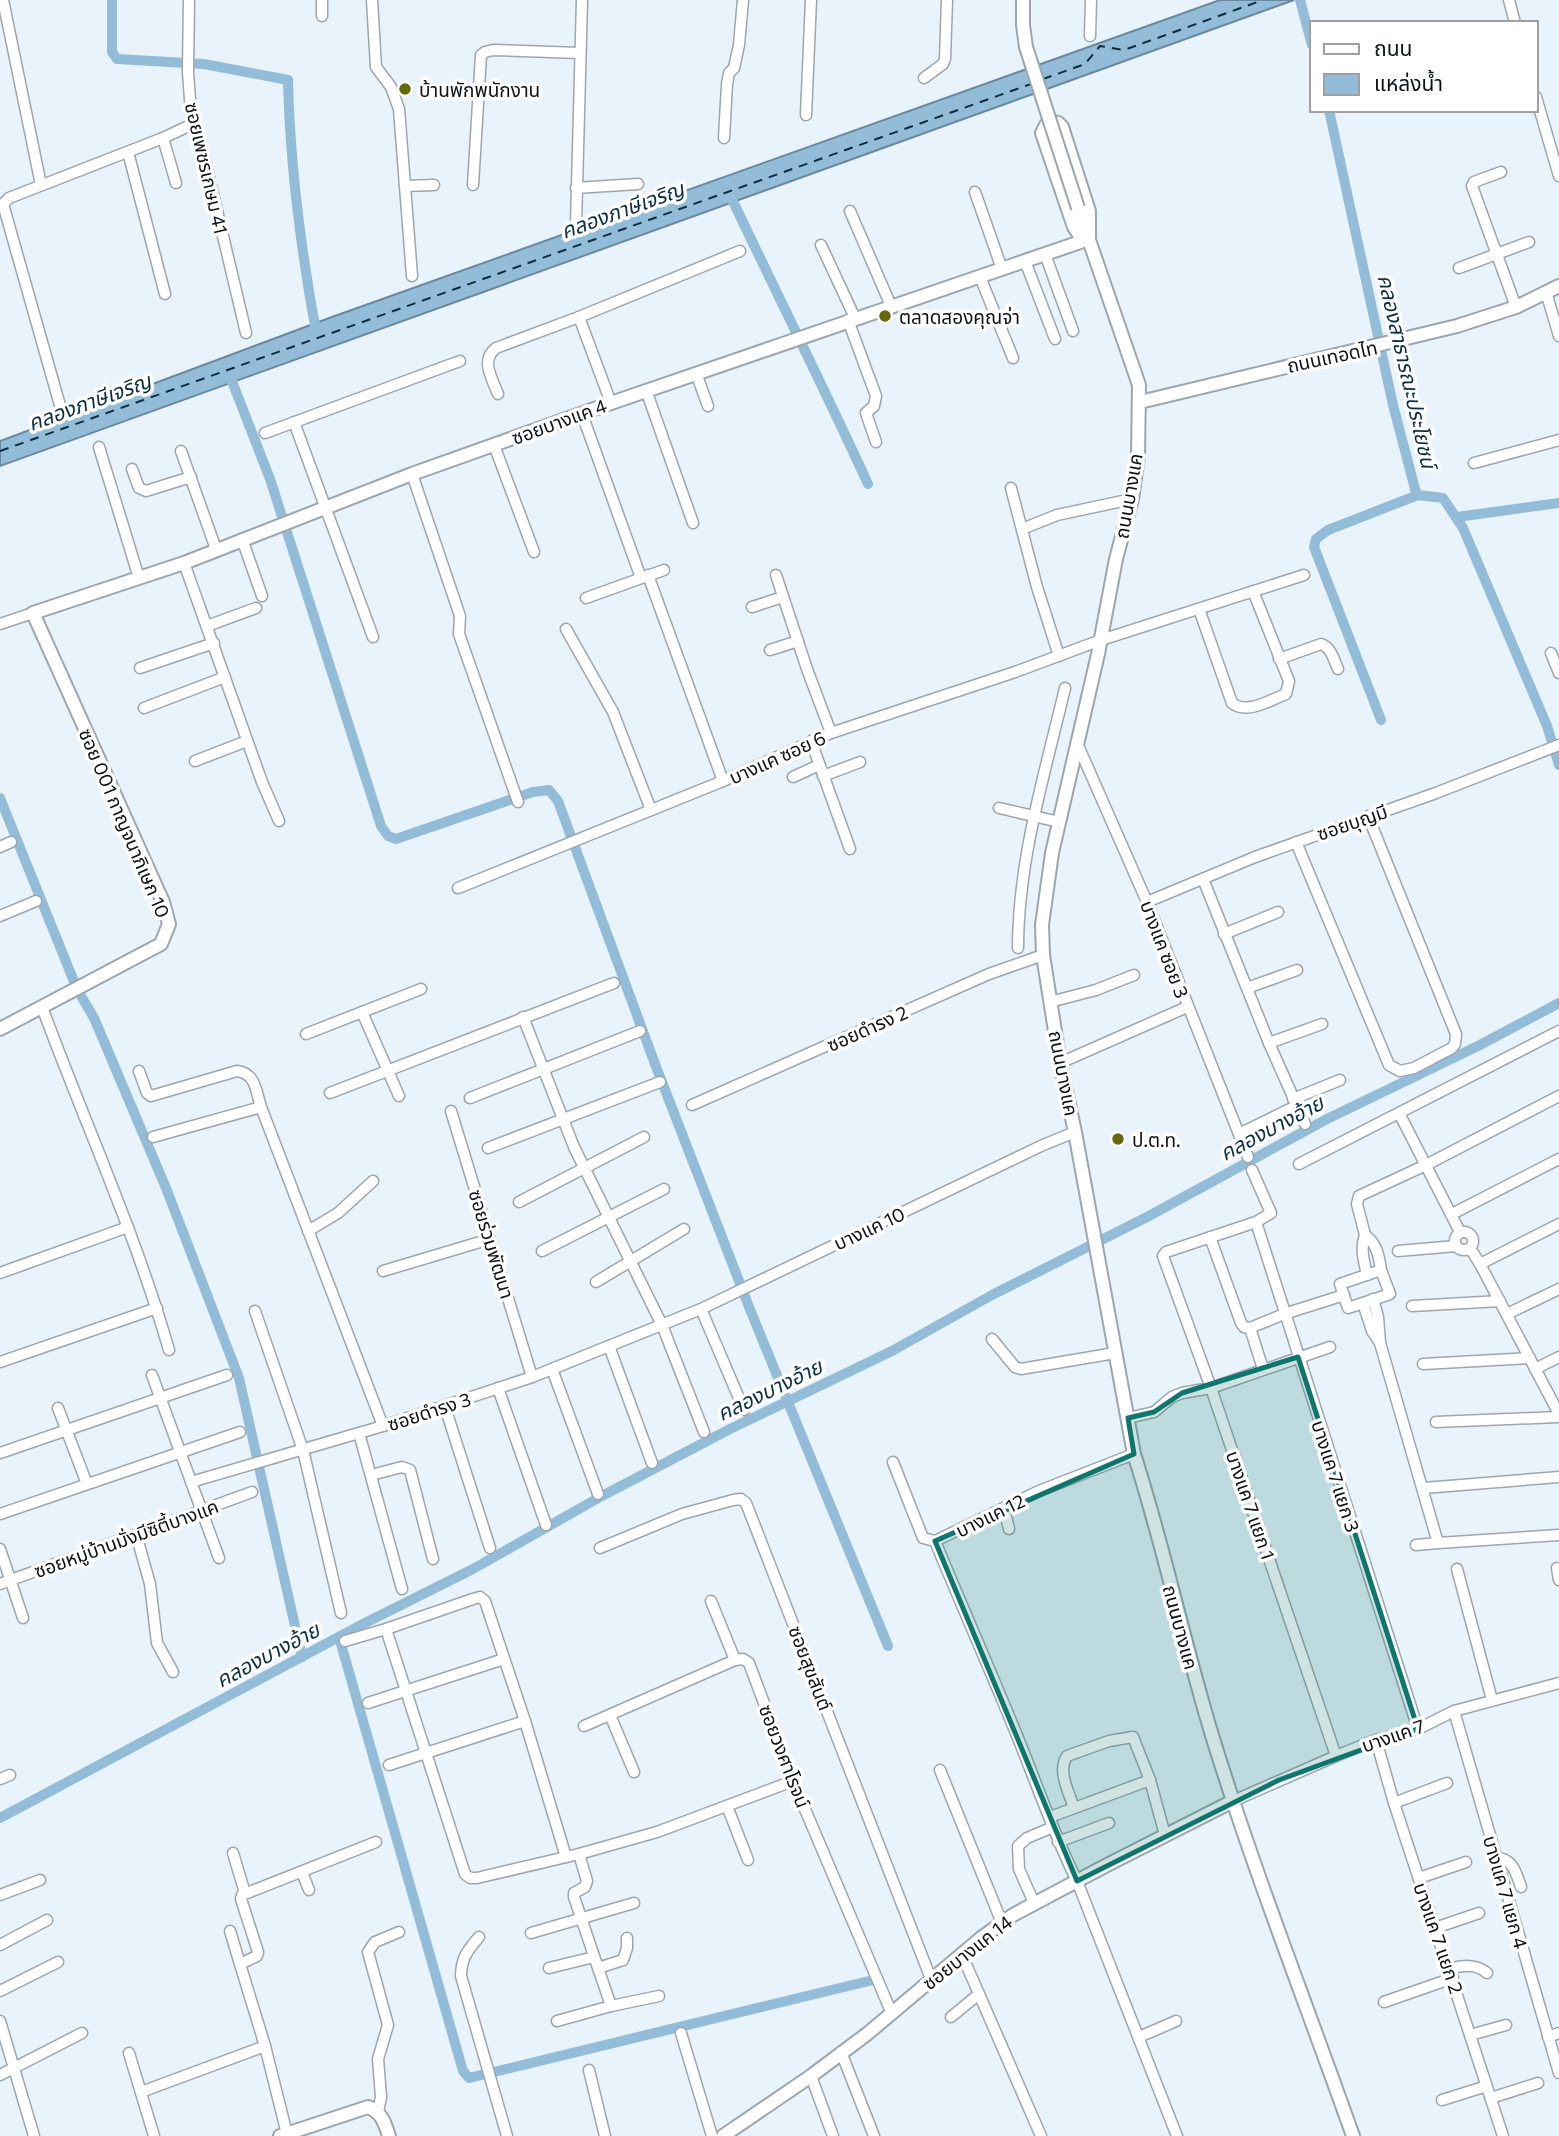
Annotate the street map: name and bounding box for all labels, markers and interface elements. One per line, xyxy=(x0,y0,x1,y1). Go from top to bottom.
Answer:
legend xyxy=(1310,21,1538,112)
text: ถนน xyxy=(1374,35,1412,60)
text: แหล่งน้ำ xyxy=(1374,69,1443,95)
place label: บ้านพักพนักงาน xyxy=(419,78,540,101)
marker: บ้านพักพนักงาน xyxy=(397,81,413,97)
street label: ซอยเพชรเกษม 41 xyxy=(181,100,233,236)
water label: คลองภาษีเจริญ xyxy=(557,175,689,243)
water label: คลองสาธารณะประโยชน์ xyxy=(1374,272,1443,474)
place label: ตลาดสองคุณจ่า xyxy=(899,305,1020,329)
marker: ตลาดสองคุณจ่า xyxy=(877,308,893,324)
street label: ถนนเทอดไท xyxy=(1285,335,1379,377)
water label: คลองภาษีเจริญ xyxy=(24,367,156,435)
street label: ซอยบางแค 4 xyxy=(508,393,610,449)
street label: ถนนบางแค xyxy=(1109,451,1147,541)
street label: ซอย 001 กาญจนาภิเษก 10 xyxy=(75,725,175,921)
street label: บางแค ซอย 6 xyxy=(725,725,829,789)
street label: ซอยบุญมี xyxy=(1314,799,1391,846)
street label: บางแค ซอย 3 xyxy=(1136,897,1194,1001)
street label: ซอยดำรง 2 xyxy=(823,1000,911,1056)
street label: ถนนบางแค xyxy=(1044,1028,1084,1118)
water label: คลองบางอ้าย xyxy=(1215,1089,1328,1165)
place label: ป.ต.ท. xyxy=(1132,1128,1181,1151)
marker: ป.ต.ท. xyxy=(1110,1131,1126,1147)
street label: ซอยร่วมพัฒนา xyxy=(465,1187,519,1301)
street label: บางแค 10 xyxy=(830,1202,908,1254)
water label: คลองบางอ้าย xyxy=(712,1352,827,1425)
street label: ซอยดำรง 3 xyxy=(384,1387,474,1435)
street label: บางแค 7 แยก 3 xyxy=(1307,1417,1365,1535)
street label: บางแค 7 แยก 1 xyxy=(1222,1448,1280,1562)
street label: บางแค 12 xyxy=(952,1488,1028,1542)
street label: ซอยหมู่บ้านมั่งมีซิตี้บางแค xyxy=(30,1493,222,1584)
street label: ถนนบางแค xyxy=(1159,1582,1203,1672)
water label: คลองบางอ้าย xyxy=(211,1616,324,1692)
street label: ซอยสุขสันต์ xyxy=(783,1623,838,1714)
street label: ซอยวงศาโรจน์ xyxy=(755,1701,815,1811)
street label: บางแค 7 xyxy=(1358,1713,1428,1757)
street label: บางแค 7 แยก 4 xyxy=(1479,1833,1533,1951)
street label: บางแค 7 แยก 2 xyxy=(1409,1879,1469,1997)
street label: ซอยบางแค 14 xyxy=(918,1910,1016,1994)

